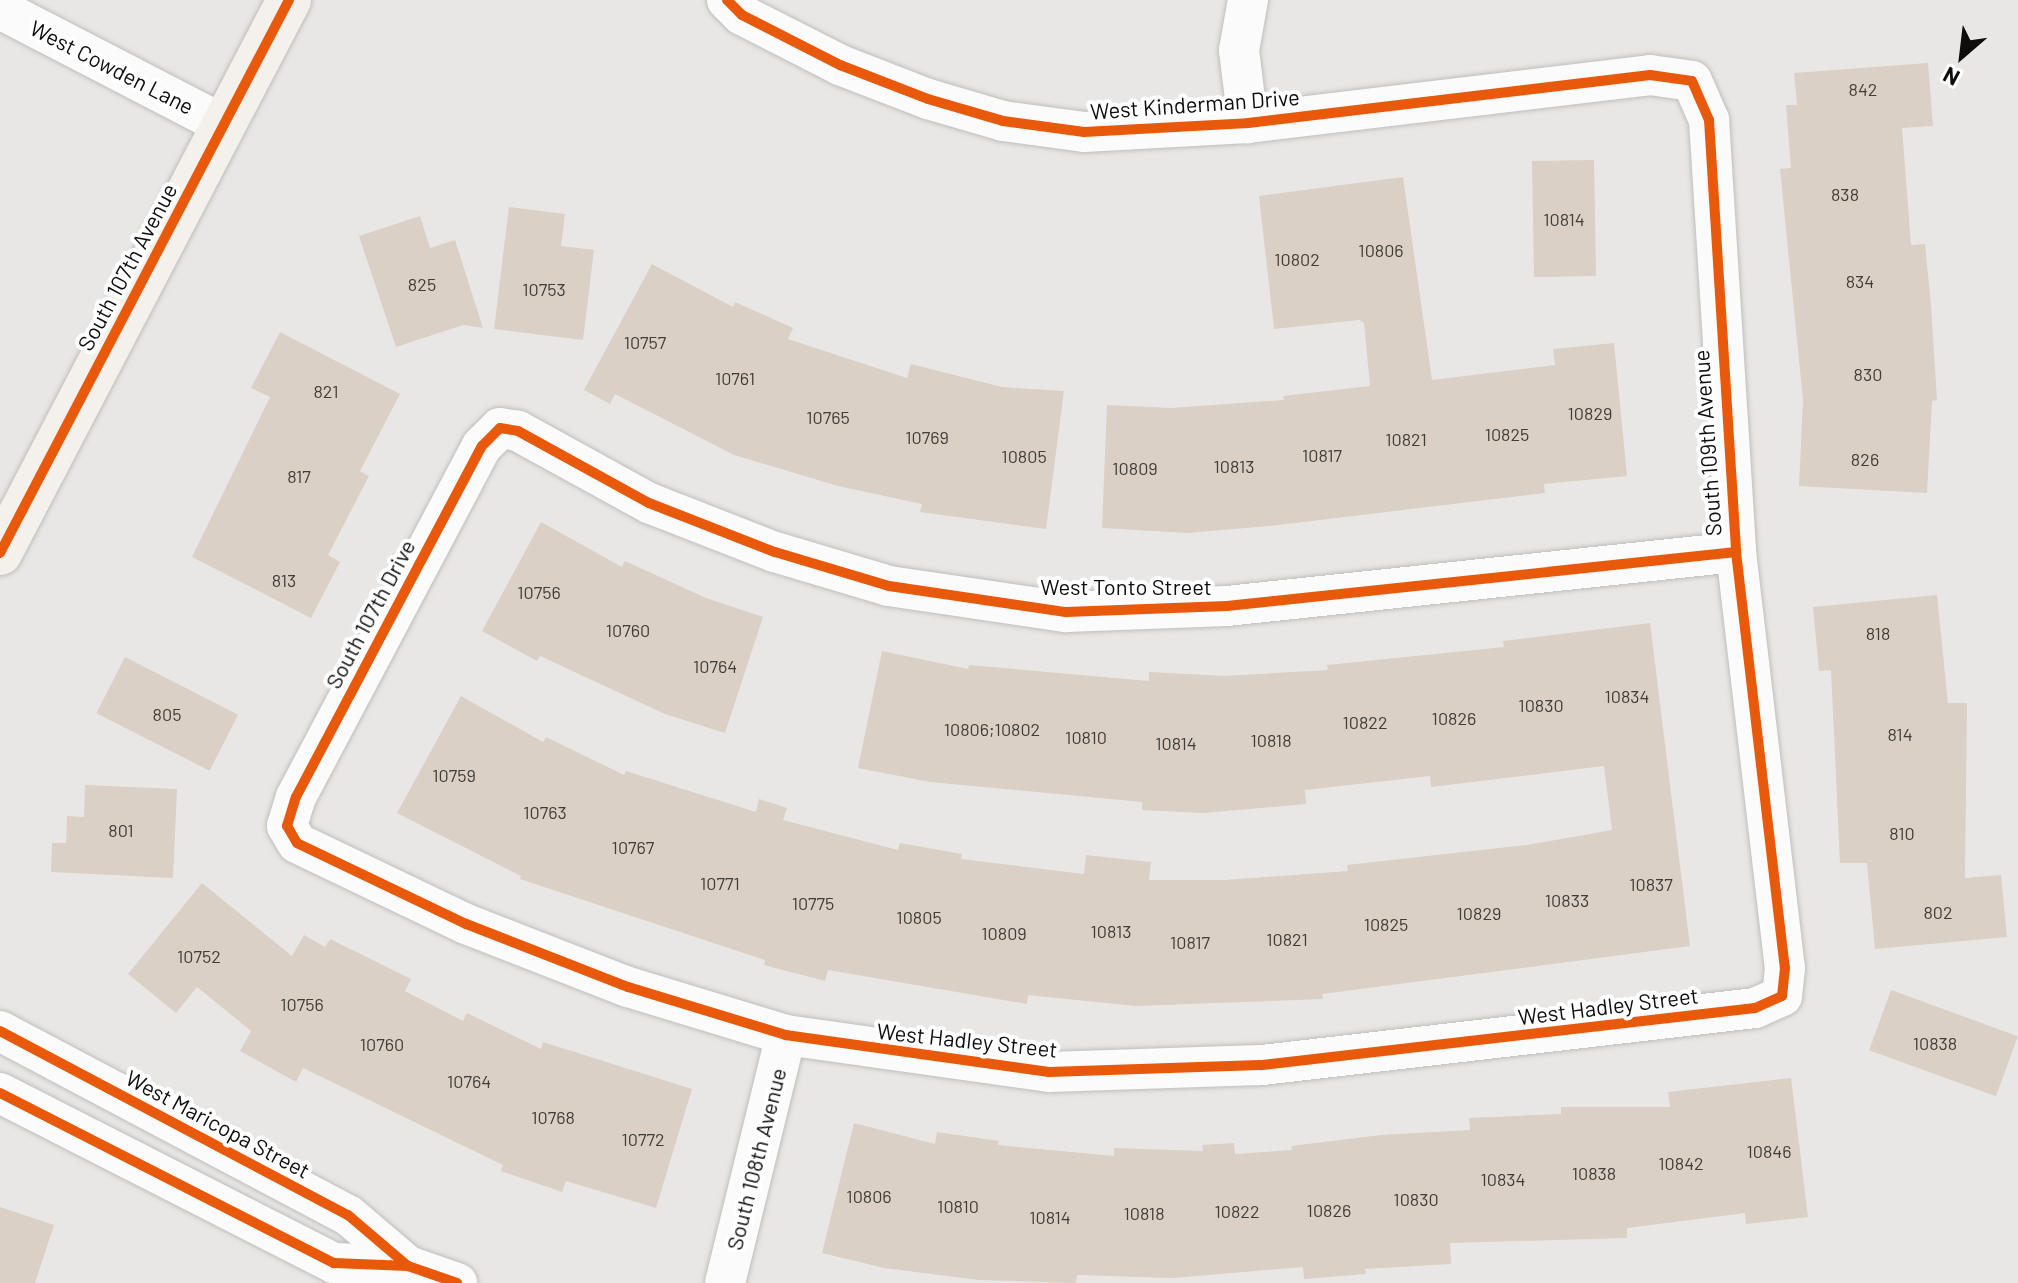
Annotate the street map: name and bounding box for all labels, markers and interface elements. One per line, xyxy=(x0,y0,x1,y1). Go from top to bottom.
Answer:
street label: West Cowden Lane xyxy=(26,14,198,120)
north arrow xyxy=(1922,16,2002,96)
text: N xyxy=(1938,62,1963,92)
house number: 842 xyxy=(1849,78,1877,100)
street label: West Kinderman Drive xyxy=(1089,84,1301,124)
street label: South 107th Avenue xyxy=(72,179,182,355)
house number: 838 xyxy=(1831,183,1859,205)
house number: 10814 xyxy=(1543,208,1585,230)
house number: 10806 xyxy=(1358,239,1404,261)
house number: 10802 xyxy=(1274,248,1320,270)
house number: 834 xyxy=(1846,270,1874,292)
house number: 825 xyxy=(408,273,436,295)
house number: 10753 xyxy=(522,278,566,300)
house number: 10757 xyxy=(624,331,666,353)
street label: South 109th Avenue xyxy=(1687,349,1727,537)
house number: 830 xyxy=(1854,363,1882,385)
house number: 10761 xyxy=(715,367,755,389)
house number: 821 xyxy=(313,380,339,402)
house number: 10829 xyxy=(1568,402,1612,424)
house number: 10765 xyxy=(806,406,850,428)
house number: 10825 xyxy=(1485,423,1529,445)
house number: 10769 xyxy=(905,426,949,448)
house number: 10821 xyxy=(1385,428,1427,450)
house number: 10817 xyxy=(1302,444,1342,466)
house number: 10805 xyxy=(1001,445,1047,467)
house number: 826 xyxy=(1851,448,1879,470)
house number: 10813 xyxy=(1214,455,1254,477)
house number: 10809 xyxy=(1112,457,1158,479)
house number: 817 xyxy=(287,465,311,487)
street label: South 107th Drive xyxy=(320,535,420,693)
house number: 813 xyxy=(272,569,296,591)
street label: West Tonto Street xyxy=(1040,574,1212,600)
house number: 10756 xyxy=(517,581,561,603)
house number: 10760 xyxy=(606,619,650,641)
house number: 818 xyxy=(1866,622,1890,644)
house number: 10764 xyxy=(693,655,737,677)
house number: 10834 xyxy=(1604,685,1650,707)
house number: 10830 xyxy=(1518,694,1564,716)
house number: 805 xyxy=(153,703,181,725)
house number: 10826 xyxy=(1432,707,1476,729)
house number: 10822 xyxy=(1342,711,1388,733)
house number: 10806;10802 xyxy=(944,718,1040,740)
house number: 814 xyxy=(1887,723,1913,745)
house number: 10810 xyxy=(1065,726,1107,748)
house number: 10818 xyxy=(1250,729,1292,751)
house number: 10814 xyxy=(1155,732,1197,754)
house number: 10759 xyxy=(432,764,476,786)
house number: 10763 xyxy=(523,801,567,823)
house number: 801 xyxy=(108,819,134,841)
house number: 810 xyxy=(1889,822,1915,844)
house number: 10767 xyxy=(612,836,654,858)
house number: 10771 xyxy=(700,872,740,894)
house number: 10837 xyxy=(1629,873,1673,895)
house number: 10833 xyxy=(1545,889,1589,911)
house number: 10775 xyxy=(792,892,834,914)
house number: 802 xyxy=(1923,901,1953,923)
house number: 10829 xyxy=(1457,902,1501,924)
house number: 10805 xyxy=(896,906,942,928)
house number: 10825 xyxy=(1364,913,1408,935)
house number: 10813 xyxy=(1091,920,1131,942)
house number: 10809 xyxy=(981,922,1027,944)
house number: 10821 xyxy=(1266,928,1308,950)
house number: 10817 xyxy=(1170,931,1210,953)
house number: 10752 xyxy=(177,945,221,967)
street label: West Hadley Street xyxy=(1516,982,1700,1030)
house number: 10756 xyxy=(280,993,324,1015)
street label: West Hadley Street xyxy=(875,1017,1059,1063)
house number: 10838 xyxy=(1913,1032,1957,1054)
house number: 10760 xyxy=(360,1033,404,1055)
street label: West Maricopa Street xyxy=(122,1064,314,1184)
street label: South 108th Avenue xyxy=(721,1065,791,1253)
house number: 10764 xyxy=(447,1070,491,1092)
house number: 10768 xyxy=(531,1106,575,1128)
house number: 10772 xyxy=(621,1128,665,1150)
house number: 10846 xyxy=(1746,1140,1792,1162)
house number: 10842 xyxy=(1658,1152,1704,1174)
house number: 10838 xyxy=(1572,1162,1616,1184)
house number: 10834 xyxy=(1480,1168,1526,1190)
house number: 10806 xyxy=(846,1185,892,1207)
house number: 10830 xyxy=(1393,1188,1439,1210)
house number: 10810 xyxy=(937,1195,979,1217)
house number: 10826 xyxy=(1307,1199,1351,1221)
house number: 10822 xyxy=(1214,1200,1260,1222)
house number: 10818 xyxy=(1123,1202,1165,1224)
house number: 10814 xyxy=(1029,1206,1071,1228)

